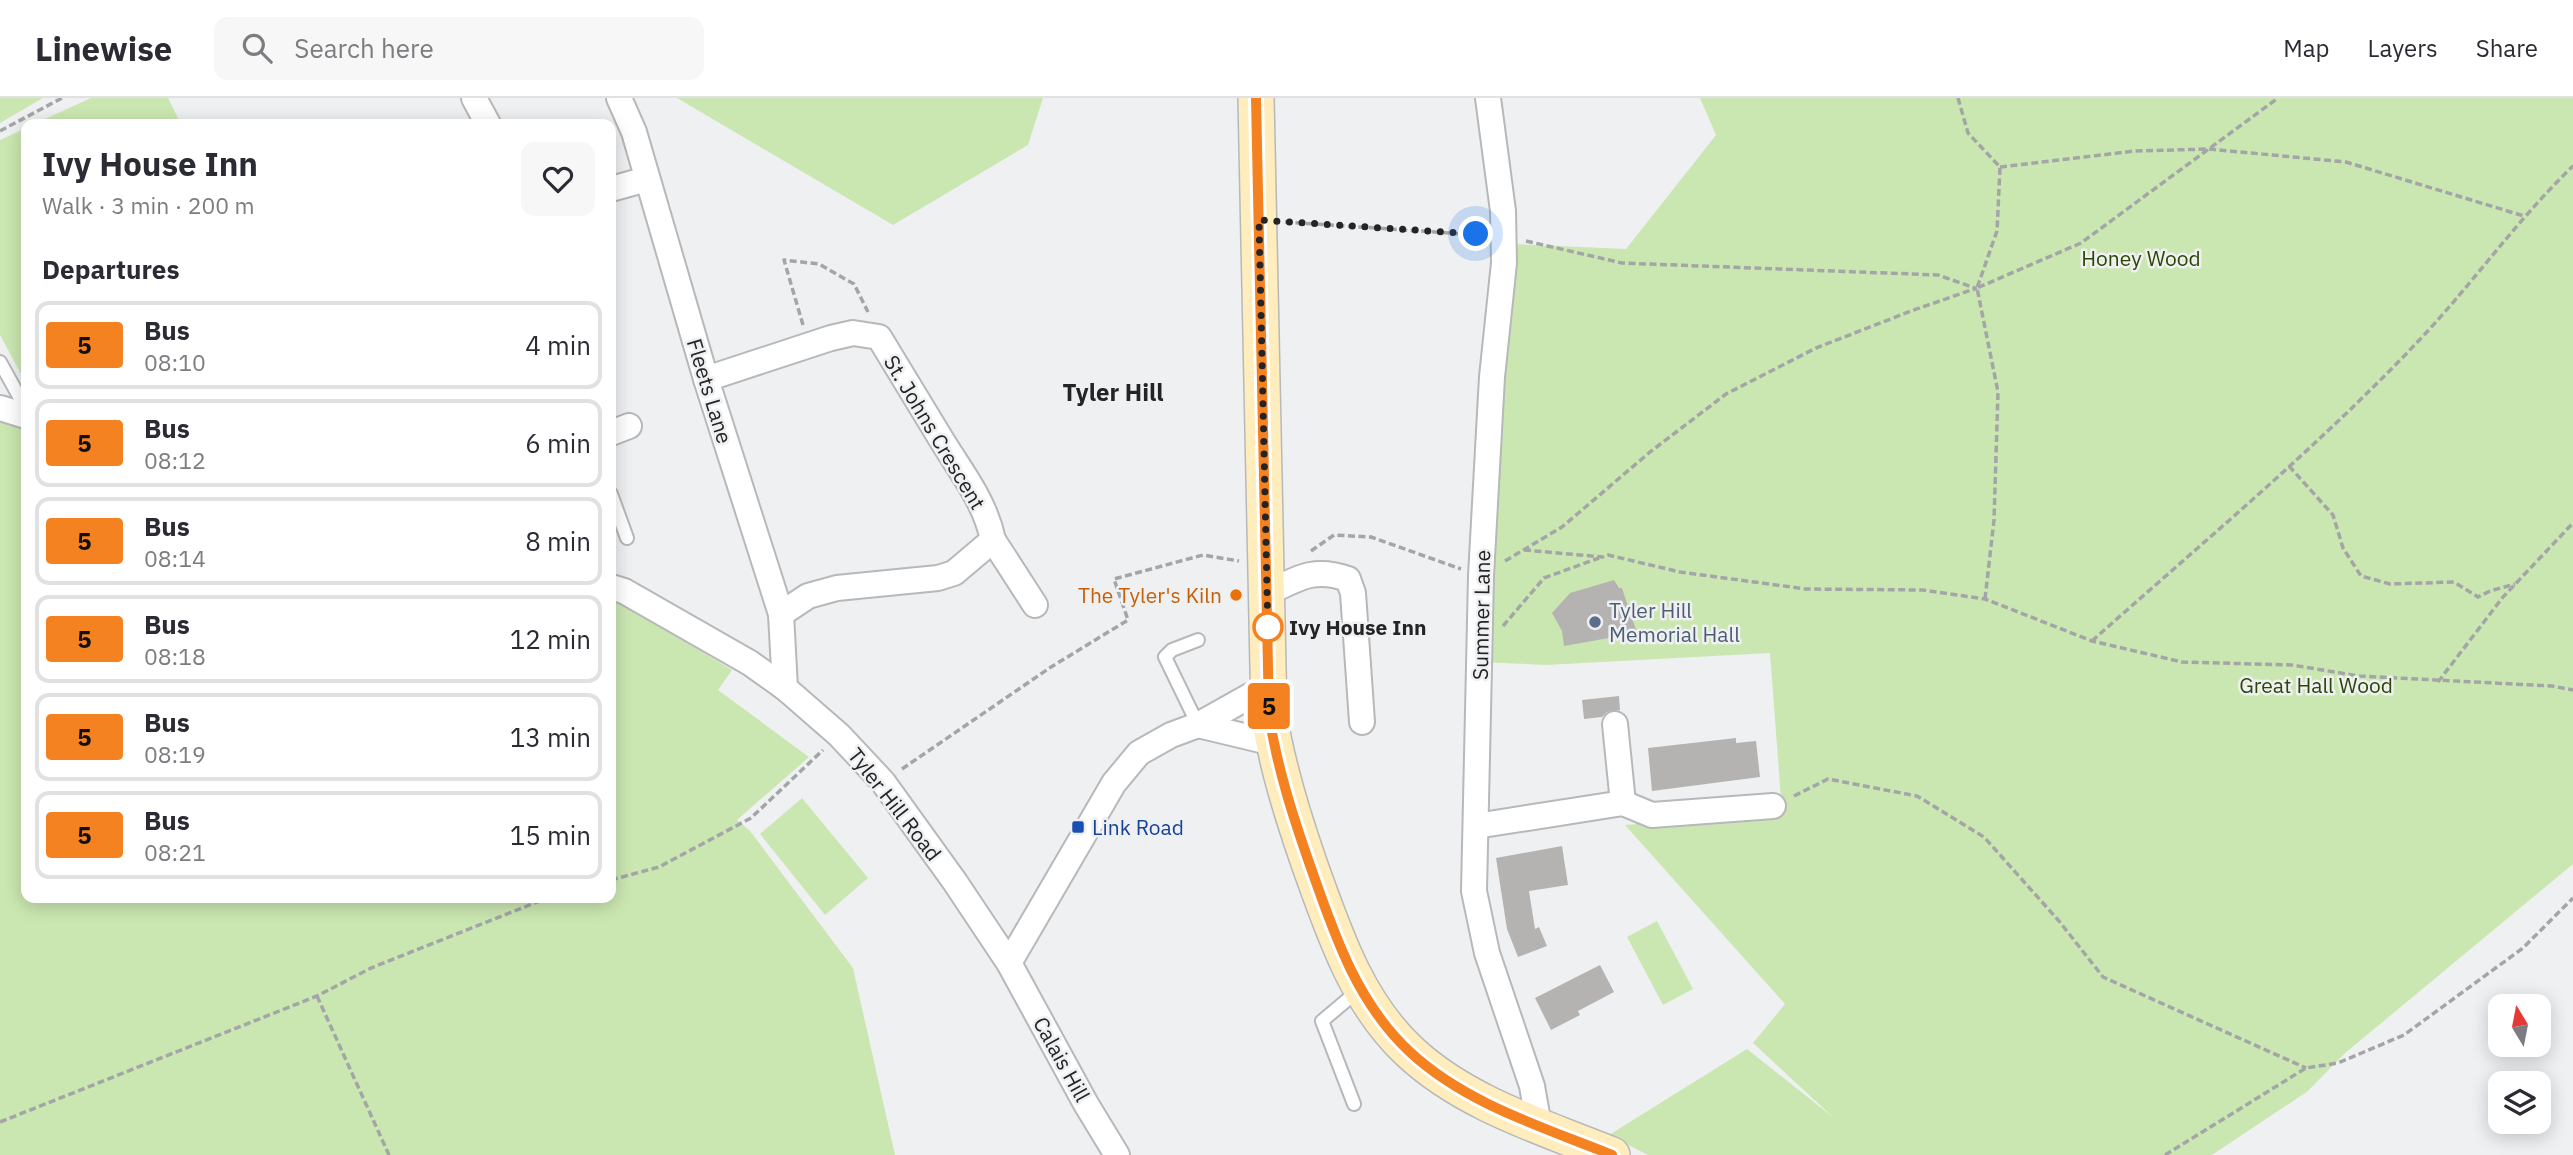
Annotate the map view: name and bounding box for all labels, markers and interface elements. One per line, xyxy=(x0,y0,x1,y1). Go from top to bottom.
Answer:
search box xyxy=(214,17,704,80)
text: Linewise xyxy=(35,27,172,70)
icon: search xyxy=(238,29,276,67)
text: Search here xyxy=(294,31,434,65)
text: Map xyxy=(2283,32,2330,64)
text: Layers xyxy=(2368,32,2438,64)
text: Share xyxy=(2476,32,2538,64)
text: Ivy House Inn xyxy=(42,142,258,185)
button: heart xyxy=(521,142,595,216)
text: Walk · 3 min · 200 m xyxy=(42,190,255,220)
your location xyxy=(1458,216,1493,251)
park label: Honey Wood xyxy=(2081,244,2201,272)
text: Departures xyxy=(42,252,180,286)
text: Bus xyxy=(144,313,190,347)
text: 4 min xyxy=(525,328,591,362)
text: 5 xyxy=(77,329,92,361)
street label: Fleets Lane xyxy=(681,335,739,447)
text: 08:10 xyxy=(144,347,206,377)
street label: St. Johns Crescent xyxy=(878,350,992,514)
district label: Tyler Hill xyxy=(1063,376,1163,408)
text: Bus xyxy=(144,411,190,445)
text: 6 min xyxy=(525,426,591,460)
text: 5 xyxy=(77,427,92,459)
text: 08:12 xyxy=(144,445,206,475)
text: Bus xyxy=(144,509,190,543)
text: 8 min xyxy=(525,524,591,558)
text: 5 xyxy=(77,525,92,557)
text: 08:14 xyxy=(144,543,206,573)
street label: Summer Lane xyxy=(1466,550,1496,680)
place label: The Tyler's Kiln xyxy=(1078,581,1222,609)
marker: The Tyler's Kiln xyxy=(1228,587,1244,603)
place label: Tyler Hill Memorial Hall xyxy=(1609,596,1740,648)
text: Bus xyxy=(144,607,190,641)
marker: Ivy House Inn xyxy=(1253,612,1283,642)
place label: Ivy House Inn xyxy=(1289,613,1426,641)
marker: Tyler Hill Memorial Hall xyxy=(1587,614,1603,630)
text: 12 min xyxy=(510,622,591,656)
text: 5 xyxy=(77,623,92,655)
text: 08:18 xyxy=(144,641,206,671)
park label: Great Hall Wood xyxy=(2239,671,2393,699)
line badge: 5 xyxy=(1246,683,1292,729)
text: 5 xyxy=(1262,690,1276,722)
text: Bus xyxy=(144,705,190,739)
text: 13 min xyxy=(510,720,591,754)
text: 5 xyxy=(77,721,92,753)
text: 08:19 xyxy=(144,739,206,769)
street label: Tyler Hill Road xyxy=(842,742,948,866)
text: Bus xyxy=(144,803,190,837)
place label: Link Road xyxy=(1092,813,1184,841)
text: 15 min xyxy=(510,818,591,852)
text: 5 xyxy=(77,819,92,851)
marker: Link Road xyxy=(1070,819,1086,835)
text: 08:21 xyxy=(144,837,206,867)
north arrow xyxy=(2488,994,2552,1057)
map controls xyxy=(2488,994,2551,1134)
street label: Calais Hill xyxy=(1027,1012,1097,1107)
button: layers xyxy=(2488,1071,2551,1134)

